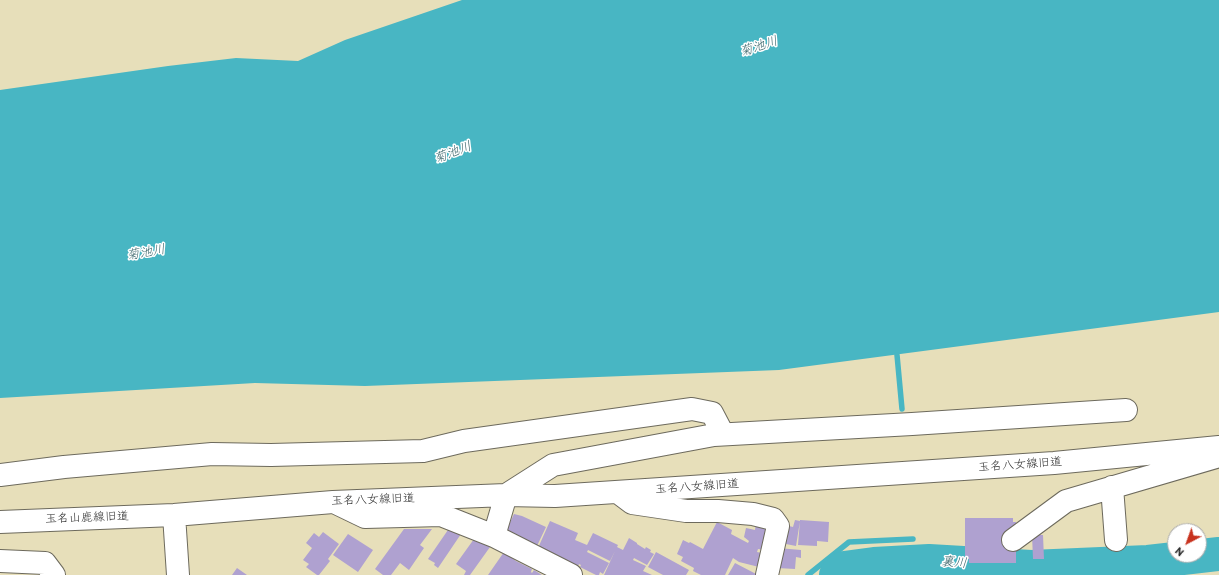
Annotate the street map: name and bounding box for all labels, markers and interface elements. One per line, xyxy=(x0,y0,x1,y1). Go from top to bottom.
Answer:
water label: 菊池川 xyxy=(738,34,780,60)
water label: 菊池川 xyxy=(432,139,474,167)
water label: 菊池川 xyxy=(125,242,167,264)
street label: 玉名八女線旧道 xyxy=(978,455,1062,475)
street label: 玉名八女線旧道 xyxy=(655,477,739,497)
street label: 玉名八女線旧道 xyxy=(331,491,415,509)
street label: 玉名山鹿線旧道 xyxy=(45,509,129,527)
north arrow xyxy=(1167,523,1207,563)
text: N xyxy=(1172,544,1187,559)
water label: 裏川 xyxy=(940,554,968,572)

